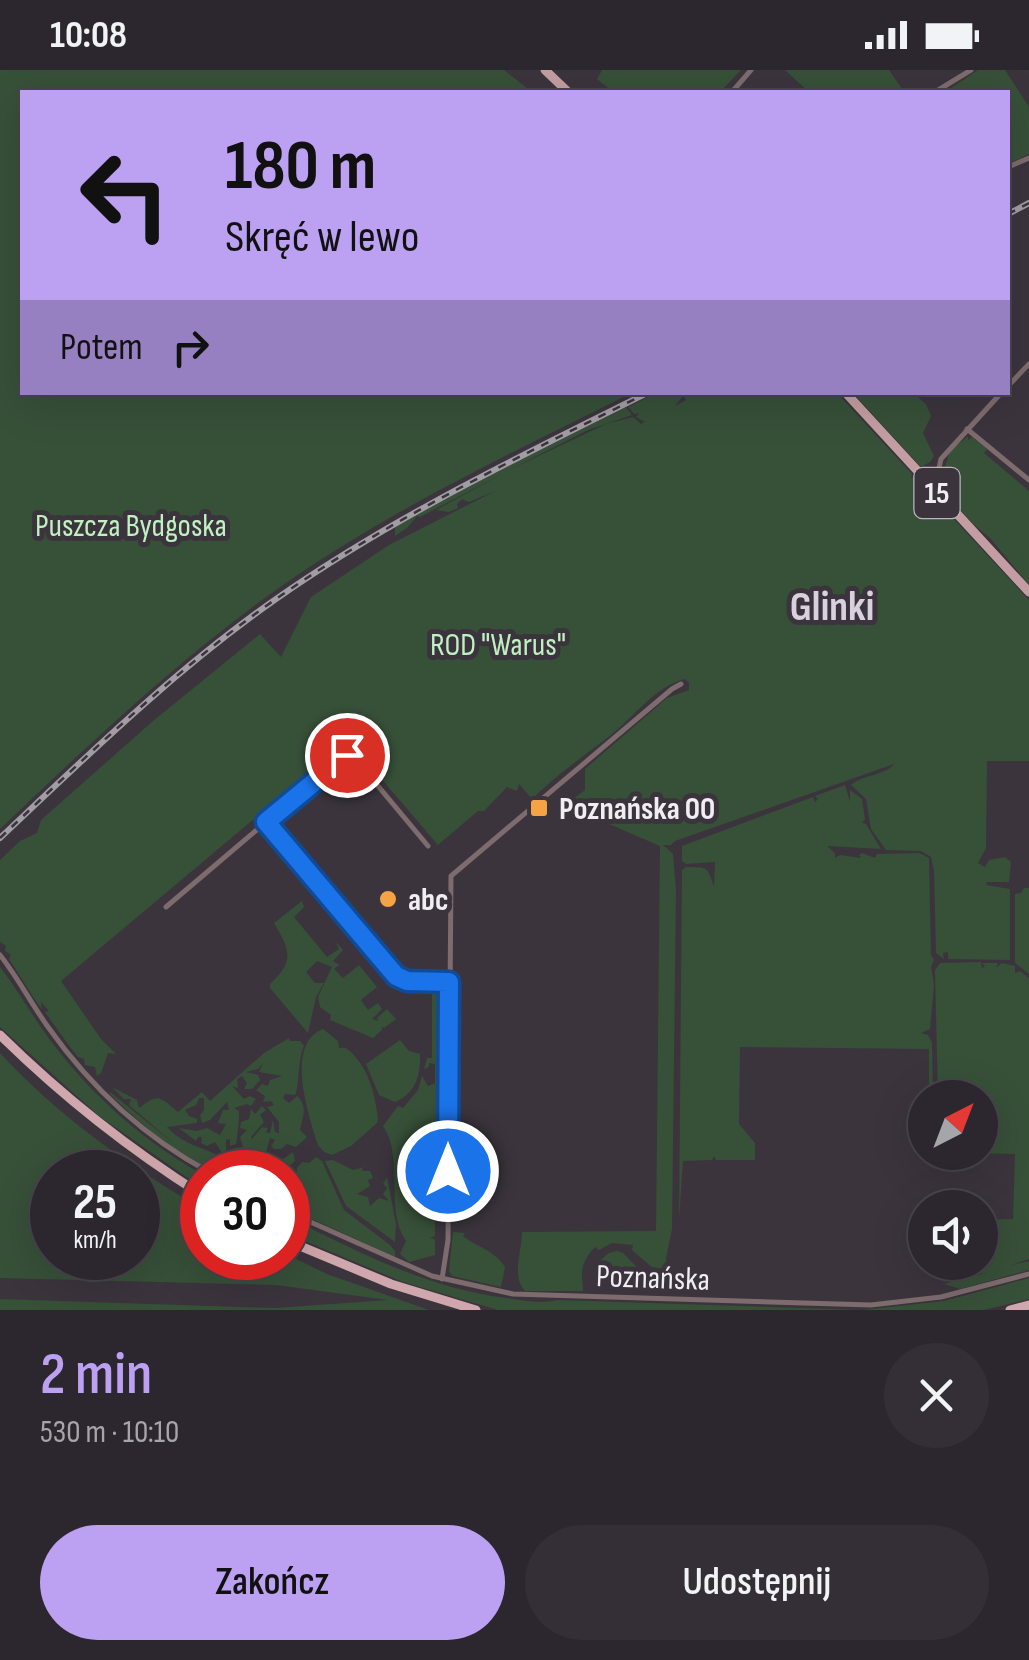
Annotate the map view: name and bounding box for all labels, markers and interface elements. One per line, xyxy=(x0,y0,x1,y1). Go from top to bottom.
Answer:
text: 10:08 xyxy=(50,13,127,58)
text: 180 m xyxy=(225,125,376,209)
icon: left xyxy=(60,130,190,260)
text: Skręć w lewo xyxy=(225,210,419,265)
icon: right xyxy=(163,320,218,375)
text: Potem xyxy=(60,325,143,370)
road number: 15 xyxy=(914,468,960,518)
park label: Puszcza Bydgoska xyxy=(35,507,227,546)
district label: Glinki xyxy=(790,582,874,633)
park label: ROD "Warus" xyxy=(430,626,566,665)
pin xyxy=(305,713,390,798)
icon: arrive xyxy=(320,728,375,783)
place label: Poznańska 00 xyxy=(559,790,715,829)
marker: Poznańska 00 xyxy=(528,797,550,819)
place label: abc xyxy=(408,881,448,920)
marker: abc xyxy=(377,888,399,910)
north arrow xyxy=(908,1080,998,1170)
map controls xyxy=(908,1080,998,1280)
position arrow xyxy=(396,1119,500,1223)
speed limit sign: 30 xyxy=(180,1150,310,1280)
text: 25 xyxy=(73,1173,117,1233)
button: sound xyxy=(908,1190,998,1280)
text: km/h xyxy=(73,1225,117,1256)
street label: Poznańska xyxy=(595,1257,710,1300)
text: 2 min xyxy=(40,1339,152,1411)
button: close xyxy=(884,1343,989,1448)
text: 530 m · 10:10 xyxy=(40,1413,179,1452)
button: Zakończ xyxy=(40,1525,505,1640)
button: Udostępnij xyxy=(525,1525,989,1640)

